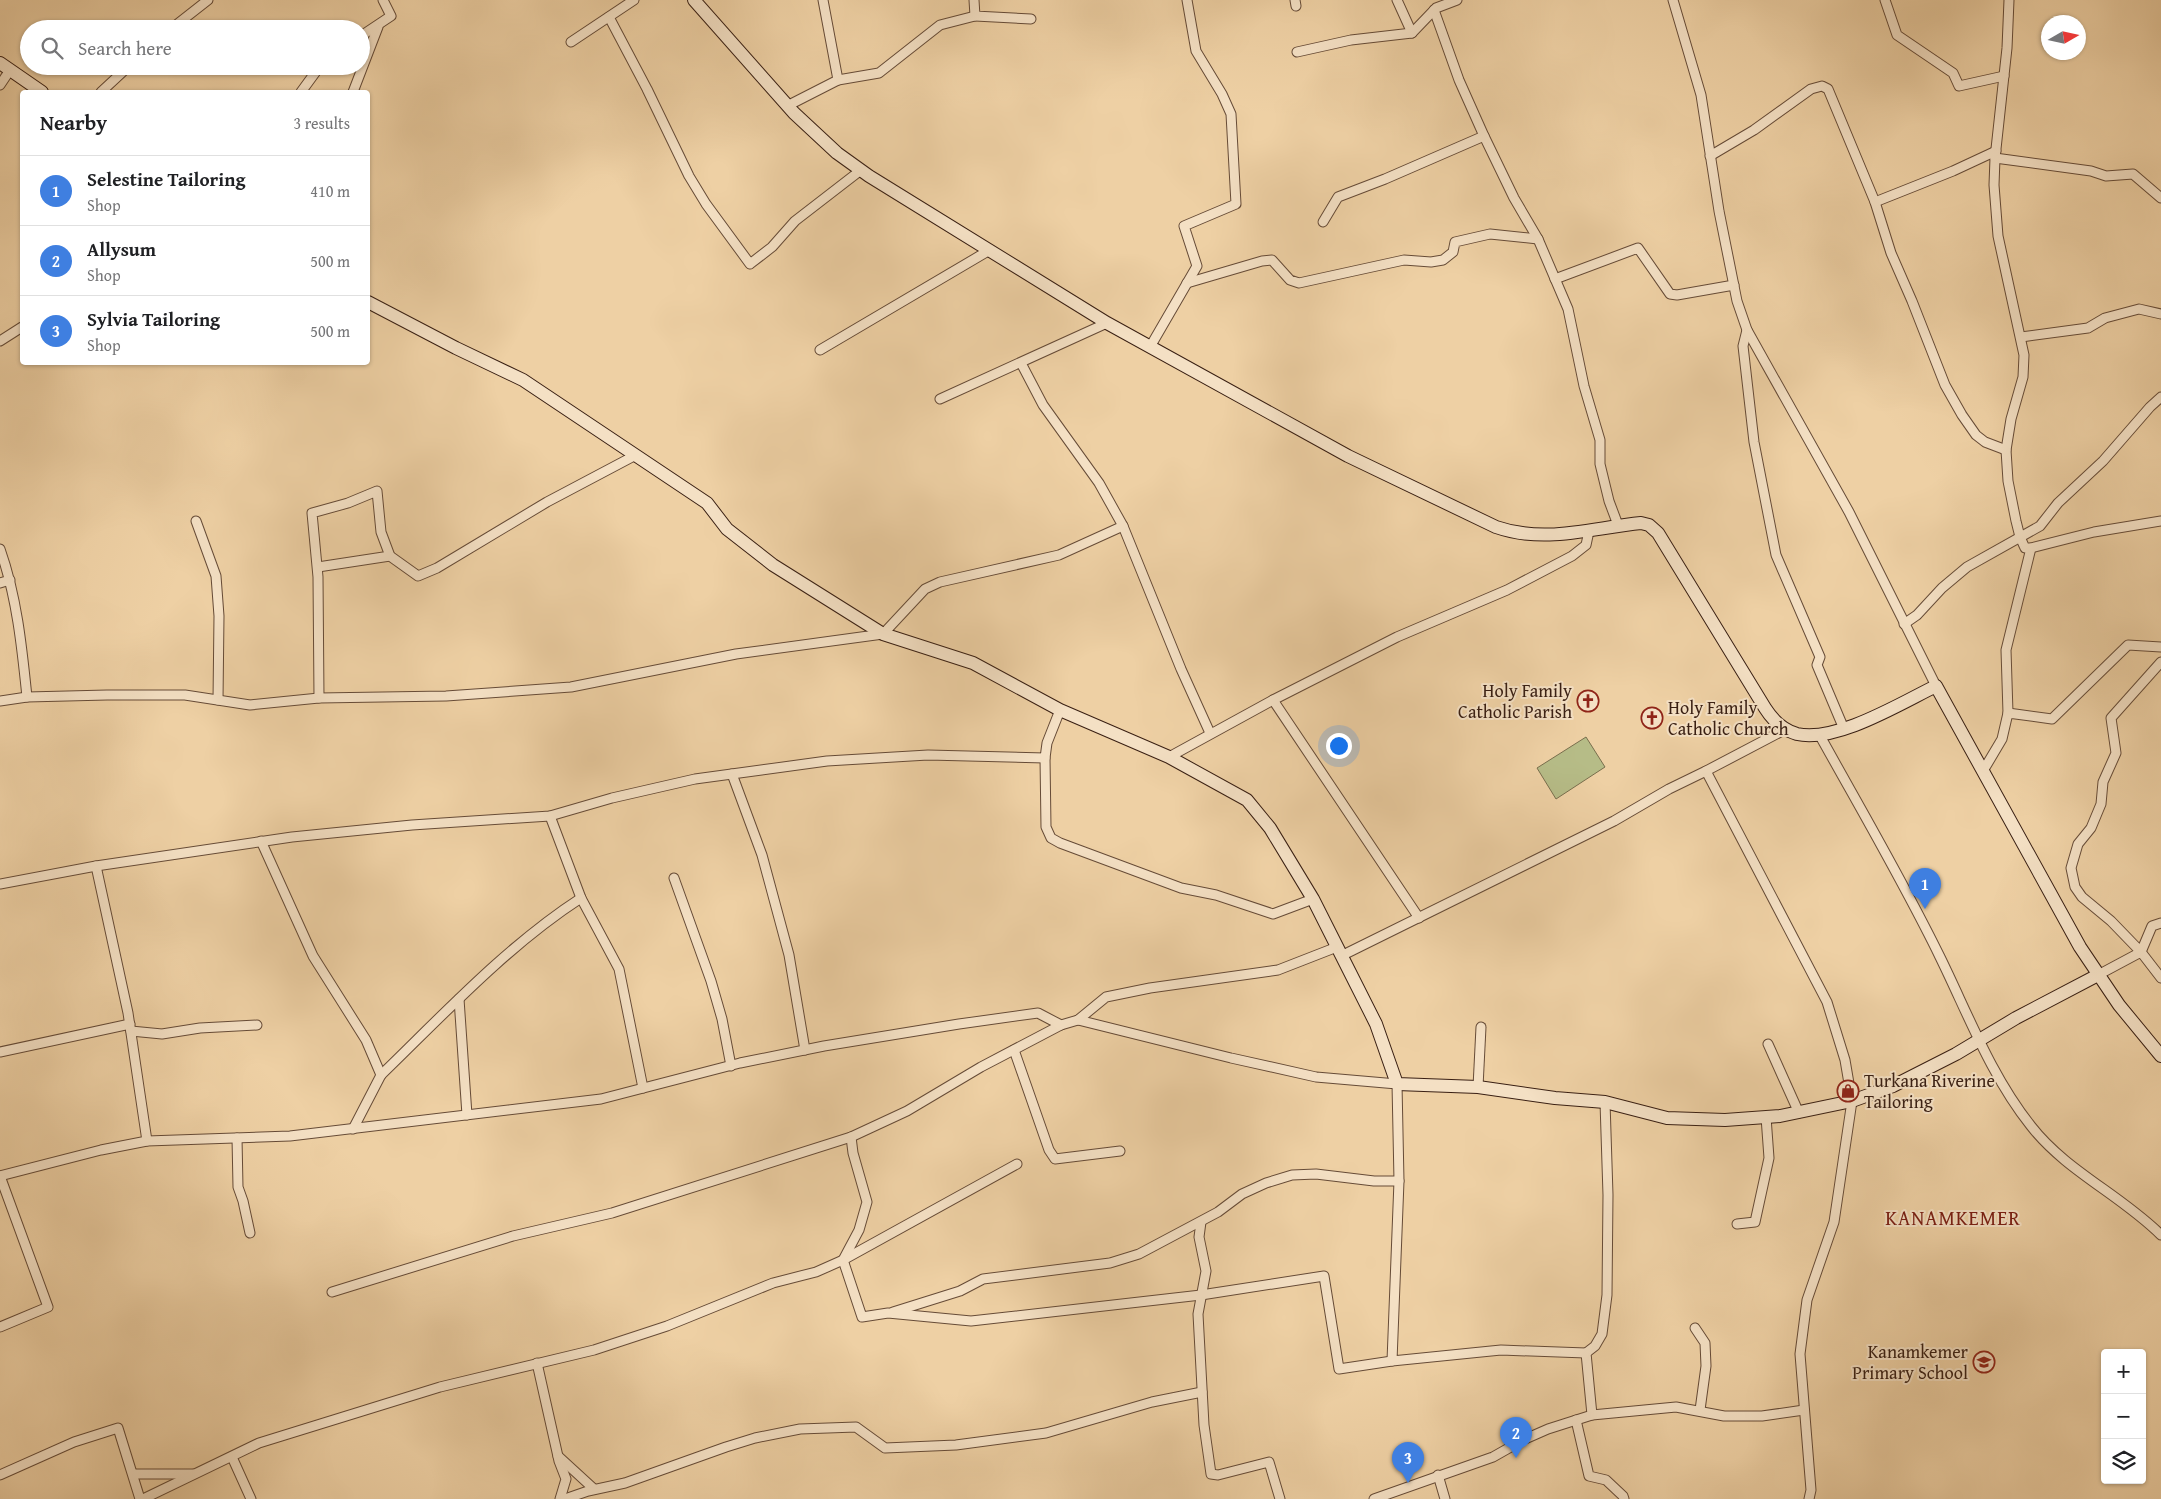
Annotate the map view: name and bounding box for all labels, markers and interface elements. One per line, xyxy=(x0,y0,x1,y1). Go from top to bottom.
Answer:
north arrow xyxy=(2041,15,2086,60)
search box xyxy=(20,20,370,75)
icon: search xyxy=(38,34,66,62)
text: Search here xyxy=(78,34,172,62)
text: Nearby xyxy=(40,107,107,138)
text: 3 results xyxy=(293,111,350,135)
text: Selestine Tailoring xyxy=(87,165,245,193)
text: 1 xyxy=(52,179,60,203)
text: 410 m xyxy=(310,179,350,203)
text: Shop xyxy=(87,193,121,217)
text: Allysum xyxy=(87,235,156,263)
text: 2 xyxy=(52,249,60,273)
text: 500 m xyxy=(310,249,350,273)
text: Shop xyxy=(87,263,121,287)
text: Sylvia Tailoring xyxy=(87,305,220,333)
text: 3 xyxy=(52,319,60,343)
text: 500 m xyxy=(310,319,350,343)
text: Shop xyxy=(87,333,121,357)
place label: Holy Family Catholic Parish xyxy=(1458,677,1572,725)
church icon: Holy Family Catholic Parish xyxy=(1576,689,1600,713)
place label: Holy Family Catholic Church xyxy=(1668,694,1789,742)
church icon: Holy Family Catholic Church xyxy=(1640,706,1664,730)
your location xyxy=(1326,733,1352,759)
pin: 1 xyxy=(1909,868,1941,909)
place label: Turkana Riverine Tailoring xyxy=(1864,1067,1995,1115)
shop icon: Turkana Riverine Tailoring xyxy=(1836,1079,1860,1103)
district label: KANAMKEMER xyxy=(1885,1203,2021,1232)
place label: Kanamkemer Primary School xyxy=(1852,1338,1969,1386)
map controls xyxy=(2101,1349,2146,1484)
button: + xyxy=(2101,1349,2146,1394)
school or university icon: Kanamkemer Primary School xyxy=(1972,1350,1996,1374)
button: − xyxy=(2101,1394,2146,1439)
pin: 2 xyxy=(1500,1417,1532,1458)
button: layers xyxy=(2101,1439,2146,1484)
pin: 3 xyxy=(1392,1442,1424,1483)

